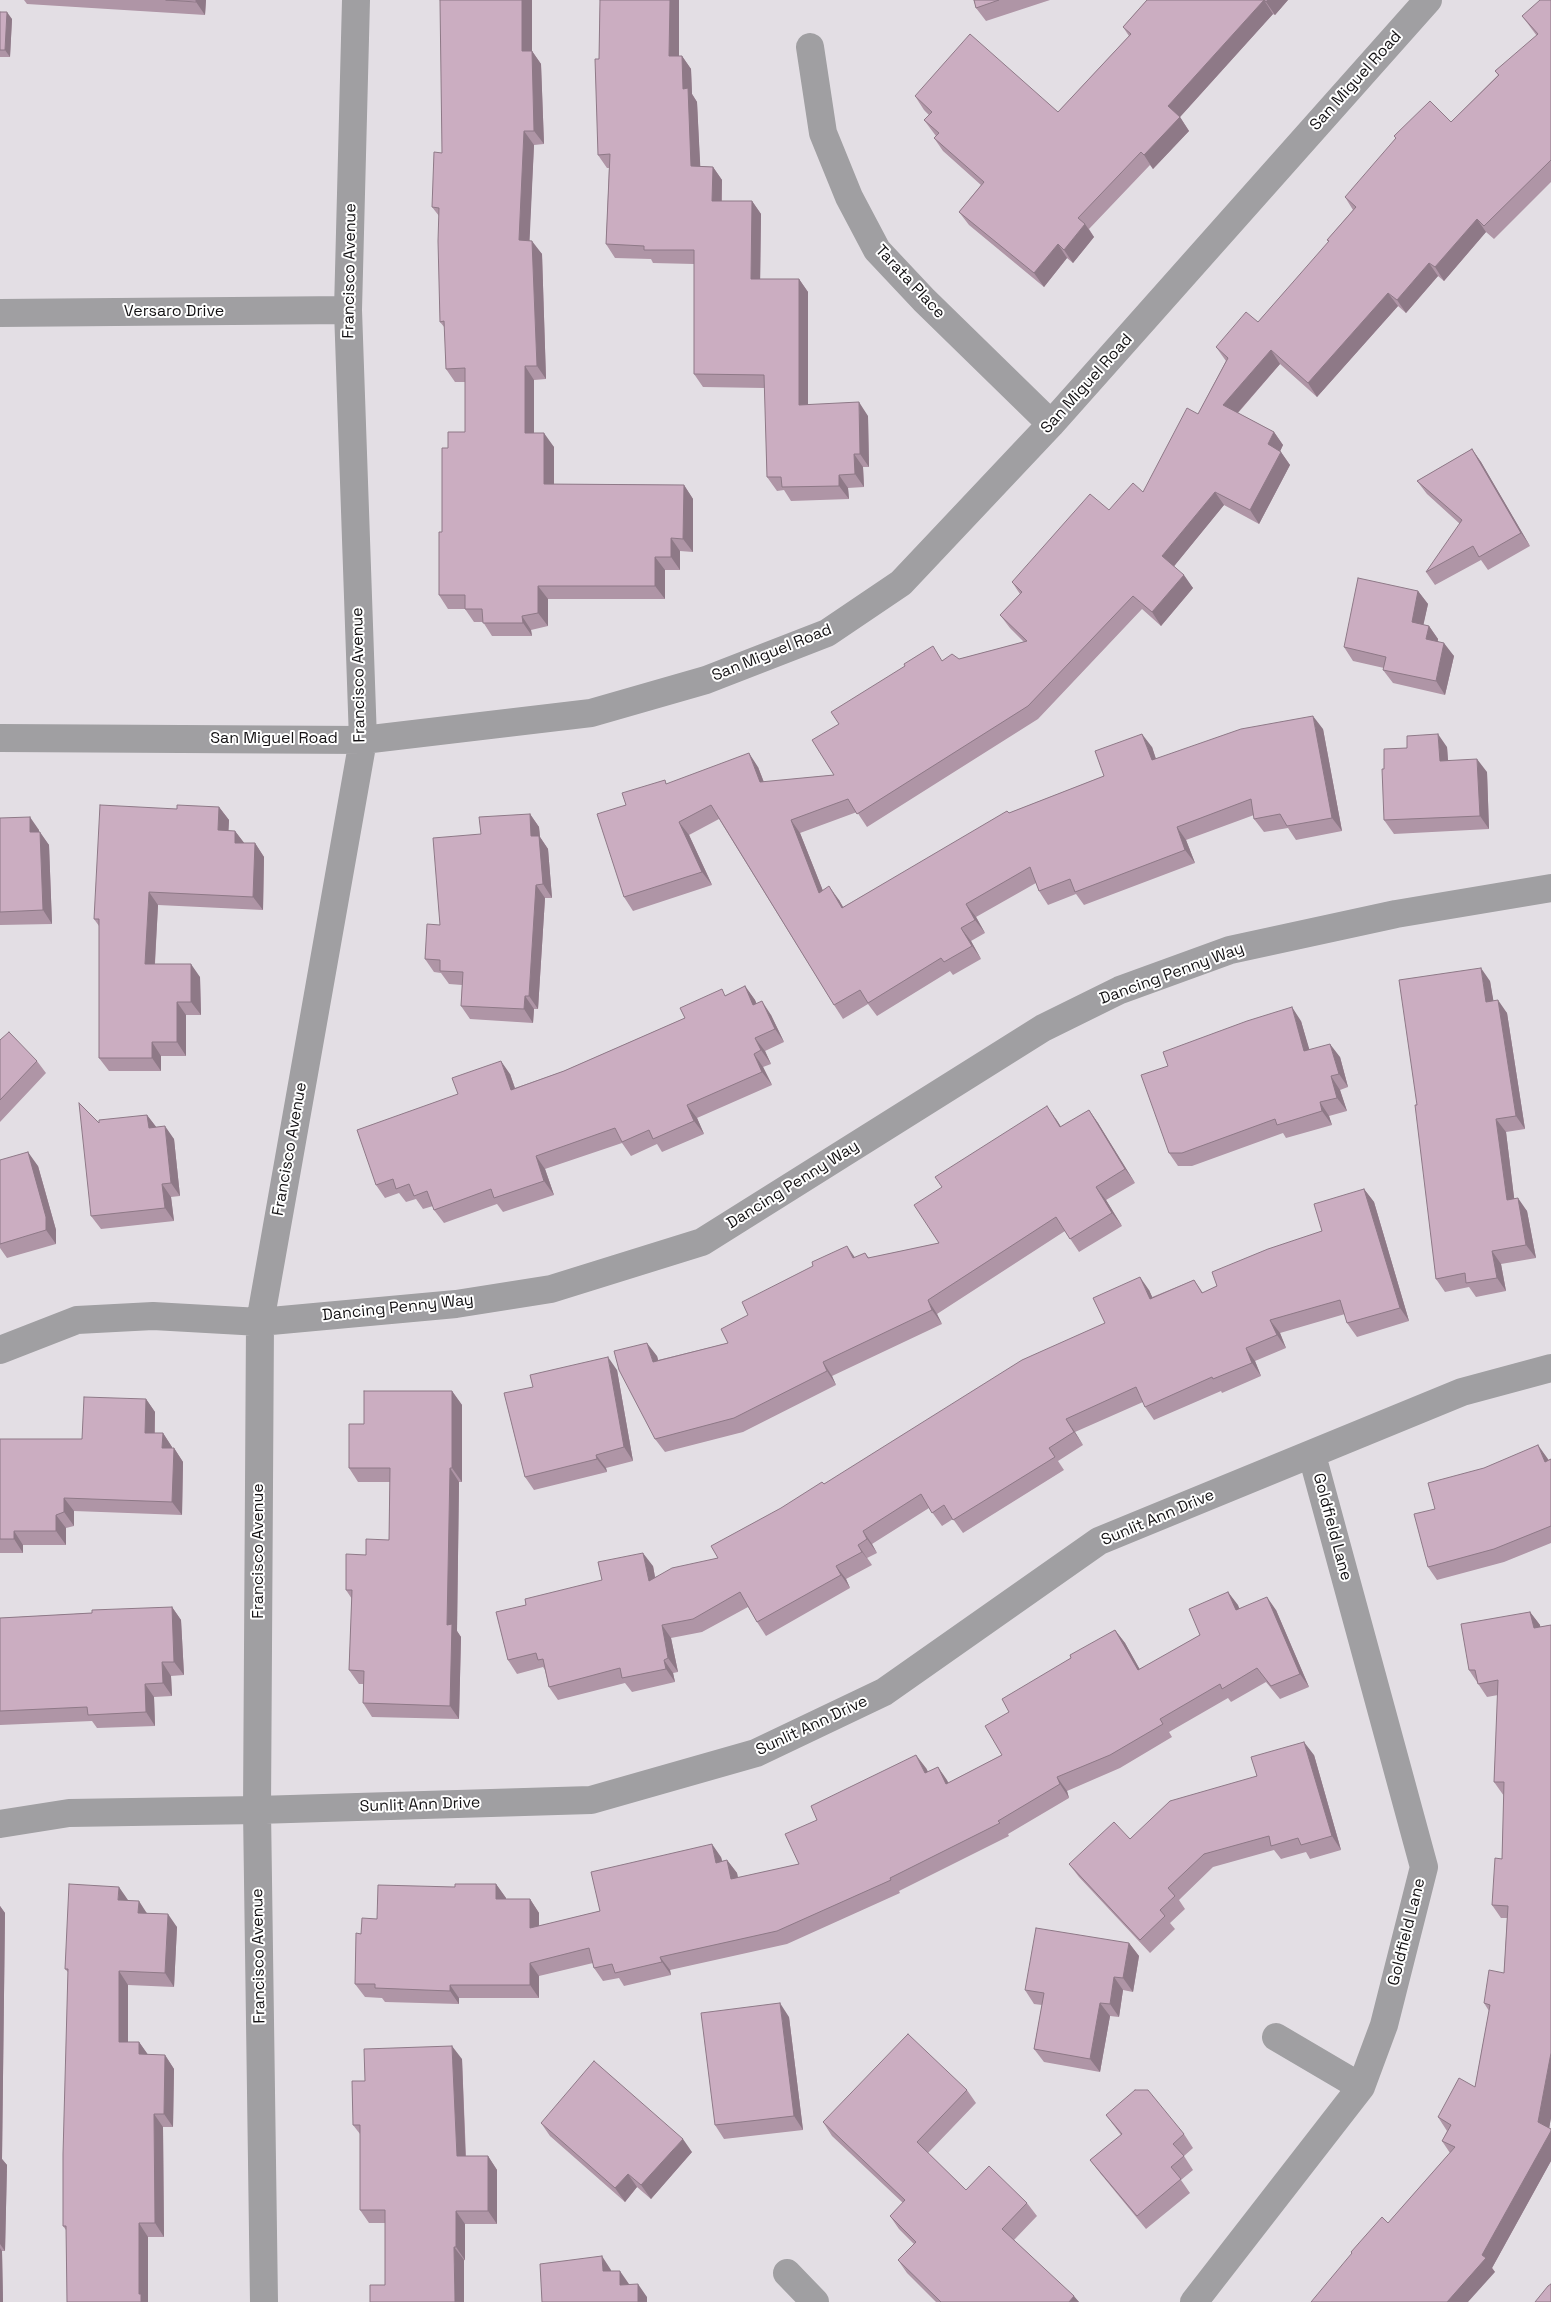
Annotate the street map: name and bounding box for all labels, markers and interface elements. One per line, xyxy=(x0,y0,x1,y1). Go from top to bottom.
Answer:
street label: San Miguel Road xyxy=(1306,27,1406,135)
street label: Francisco Avenue xyxy=(339,203,361,339)
street label: Tarata Place xyxy=(871,241,949,323)
street label: Versaro Drive xyxy=(124,302,224,322)
street label: San Miguel Road xyxy=(1037,330,1137,438)
street label: Francisco Avenue xyxy=(348,607,370,743)
street label: San Miguel Road xyxy=(709,620,835,686)
street label: San Miguel Road xyxy=(210,729,338,749)
street label: Dancing Penny Way xyxy=(1097,939,1247,1009)
street label: Francisco Avenue xyxy=(269,1081,311,1217)
street label: Dancing Penny Way xyxy=(723,1137,863,1233)
street label: Dancing Penny Way xyxy=(321,1291,475,1325)
street label: Goldfield Lane xyxy=(1308,1471,1356,1583)
street label: Francisco Avenue xyxy=(249,1483,269,1619)
street label: Sunlit Ann Drive xyxy=(1099,1486,1217,1550)
street label: Sunlit Ann Drive xyxy=(753,1692,871,1760)
street label: Sunlit Ann Drive xyxy=(359,1793,481,1817)
street label: Goldfield Lane xyxy=(1384,1876,1430,1988)
street label: Francisco Avenue xyxy=(248,1888,270,2024)

